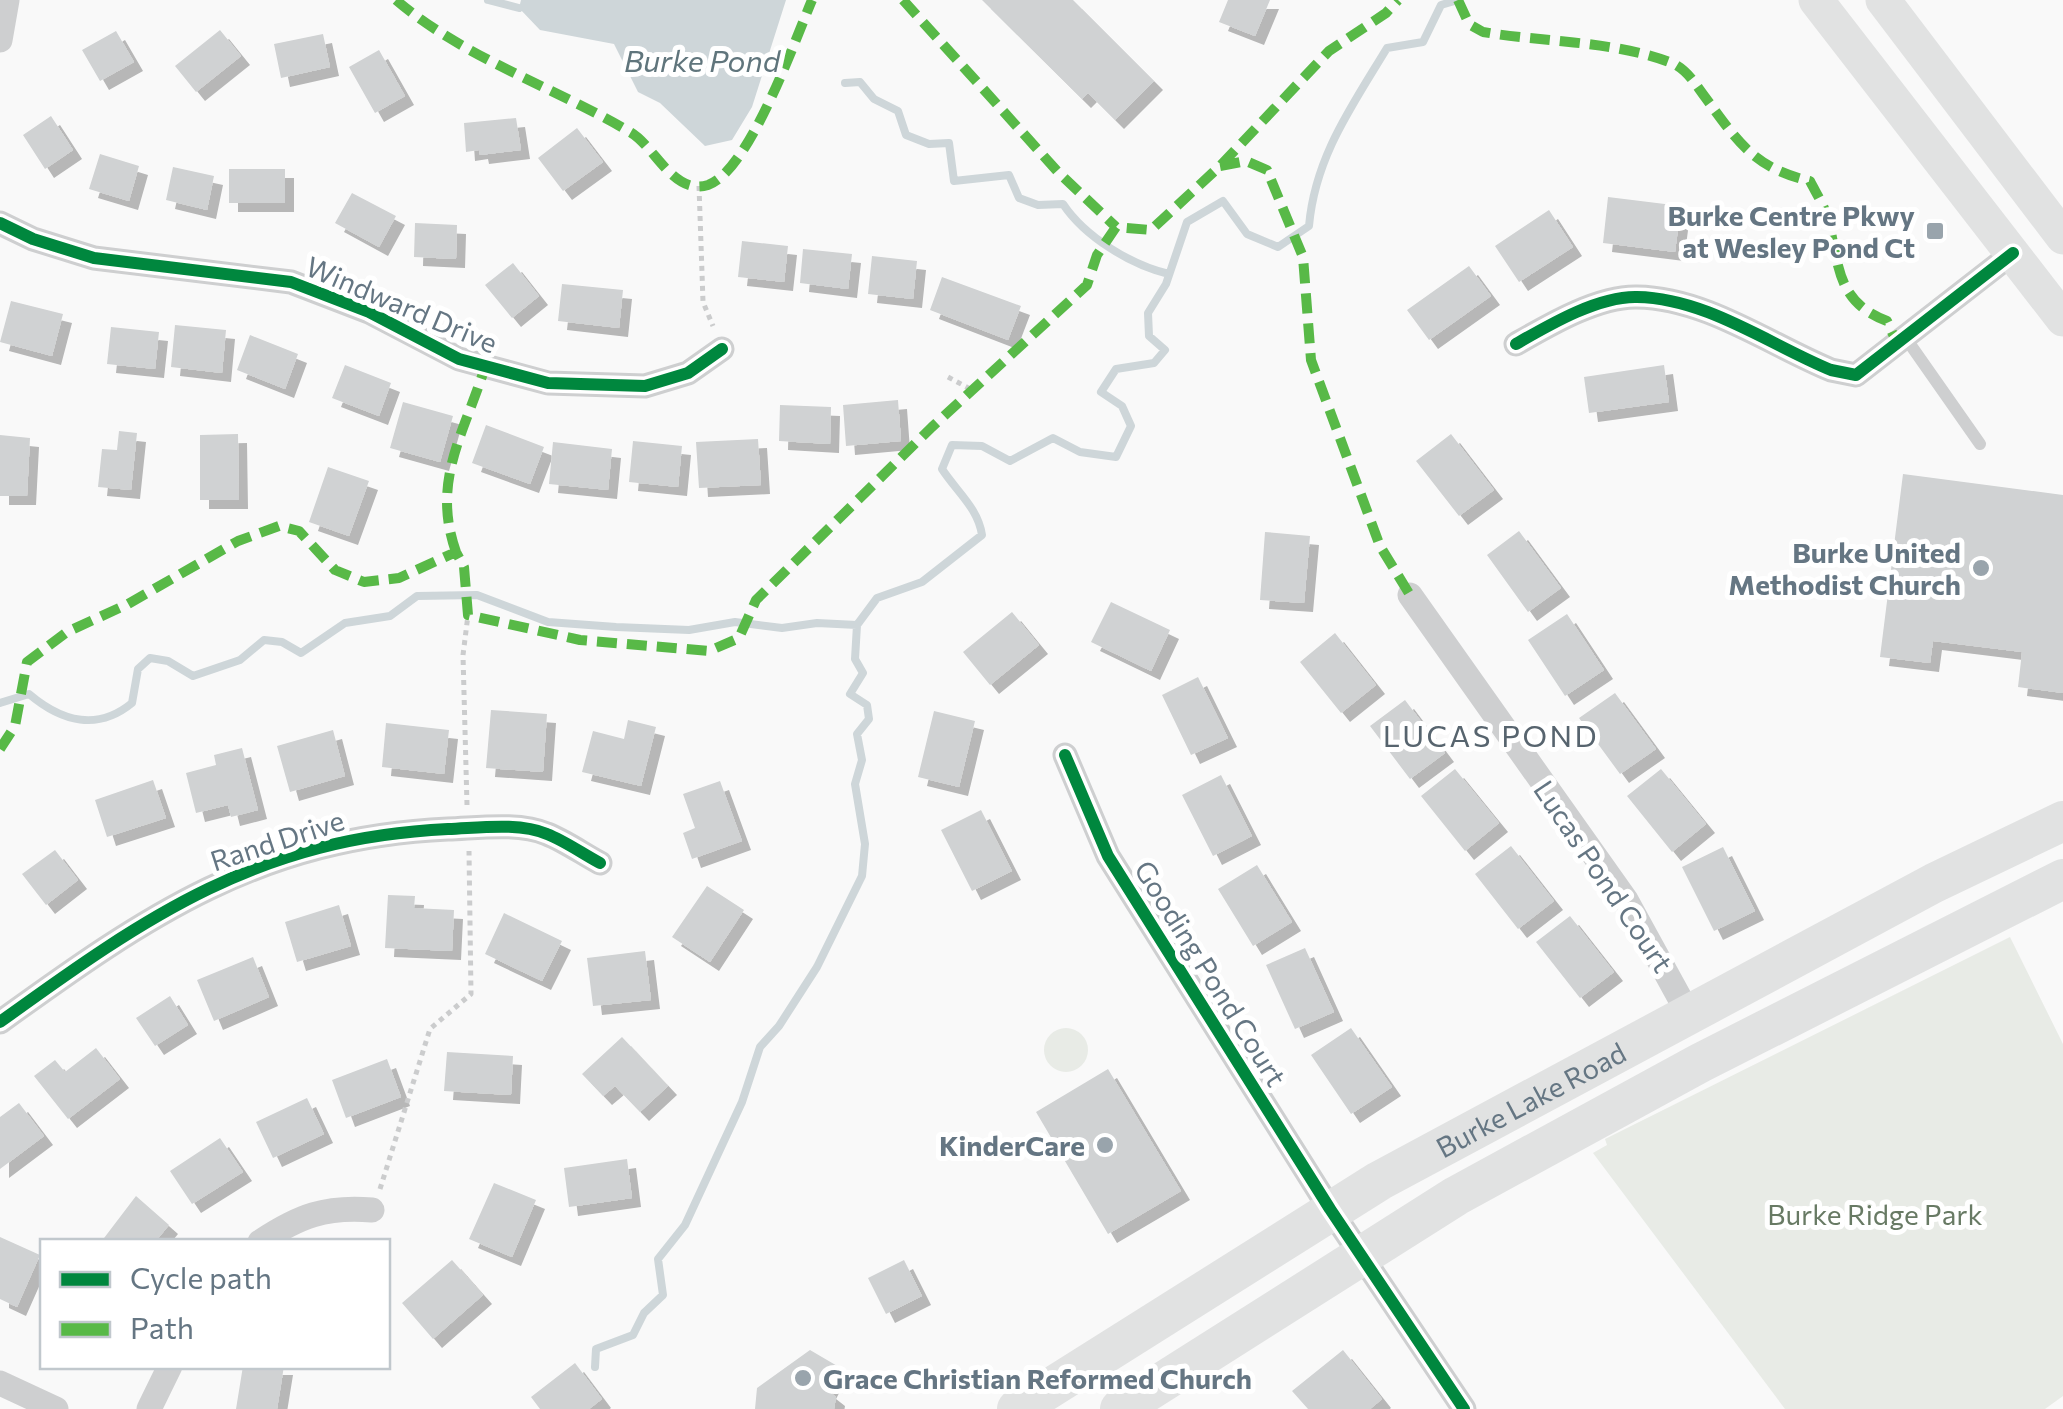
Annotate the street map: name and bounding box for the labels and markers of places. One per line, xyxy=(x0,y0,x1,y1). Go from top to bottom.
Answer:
place label: Burke Centre Pkwy at Wesley Pond Ct xyxy=(1667,198,1915,264)
marker: Burke Centre Pkwy at Wesley Pond Ct xyxy=(1924,220,1946,242)
place label: Burke United Methodist Church xyxy=(1728,535,1961,601)
marker: Burke United Methodist Church xyxy=(1970,557,1992,579)
place label: KinderCare xyxy=(939,1128,1085,1162)
marker: KinderCare xyxy=(1094,1134,1116,1156)
place label: Grace Christian Reformed Church xyxy=(823,1361,1252,1395)
marker: Grace Christian Reformed Church xyxy=(792,1367,814,1389)

